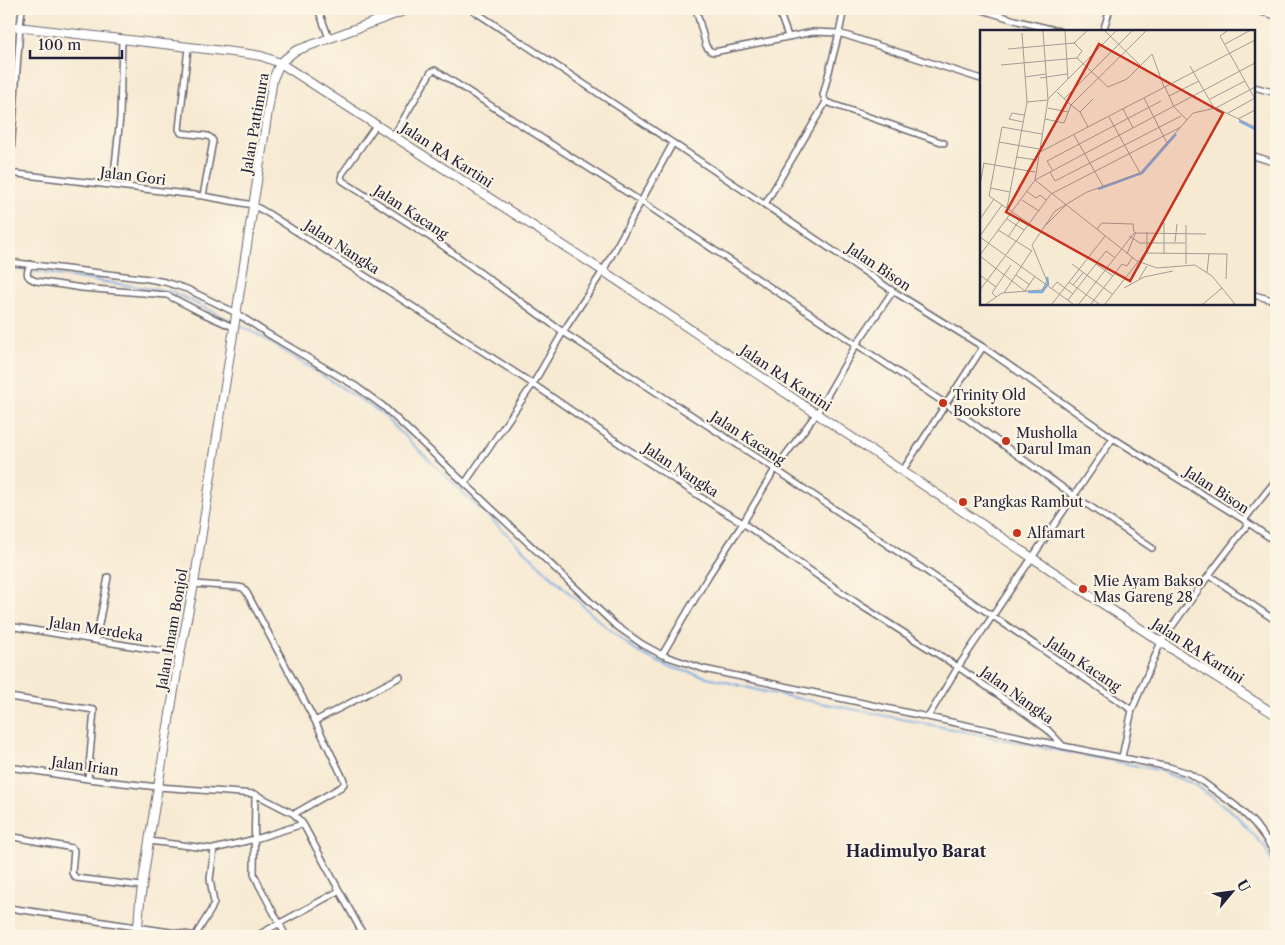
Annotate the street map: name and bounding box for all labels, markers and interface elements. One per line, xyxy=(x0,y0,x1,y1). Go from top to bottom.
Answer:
scale bar xyxy=(30,28,122,60)
inset map xyxy=(980,30,1255,305)
text: 100 m xyxy=(38,35,81,54)
street label: Jalan Pattimura xyxy=(237,71,273,177)
street label: Jalan RA Kartini xyxy=(396,117,497,192)
street label: Jalan Gori xyxy=(97,163,167,189)
street label: Jalan Kacang xyxy=(369,180,452,243)
street label: Jalan Nangka xyxy=(299,215,384,278)
street label: Jalan Bison xyxy=(842,238,915,295)
street label: Jalan RA Kartini xyxy=(735,340,835,415)
place label: Trinity Old Bookstore xyxy=(953,386,1027,420)
marker: Trinity Old Bookstore xyxy=(937,397,949,409)
street label: Jalan Kacang xyxy=(706,406,789,469)
place label: Musholla Darul Iman xyxy=(1016,424,1092,458)
marker: Musholla Darul Iman xyxy=(1000,435,1012,447)
street label: Jalan Nangka xyxy=(638,438,723,501)
street label: Jalan Bison xyxy=(1180,461,1253,518)
place label: Pangkas Rambut xyxy=(973,493,1083,511)
marker: Pangkas Rambut xyxy=(957,496,969,508)
place label: Alfamart xyxy=(1026,524,1085,542)
marker: Alfamart xyxy=(1011,527,1023,539)
street label: Jalan Imam Bonjol xyxy=(152,567,191,693)
place label: Mie Ayam Bakso Mas Gareng 28 xyxy=(1093,572,1203,606)
marker: Mie Ayam Bakso Mas Gareng 28 xyxy=(1077,583,1089,595)
street label: Jalan Merdeka xyxy=(46,612,145,645)
street label: Jalan RA Kartini xyxy=(1147,613,1248,688)
street label: Jalan Kacang xyxy=(1042,632,1125,696)
street label: Jalan Nangka xyxy=(975,661,1058,728)
street label: Jalan Irian xyxy=(48,752,120,780)
district label: Hadimulyo Barat xyxy=(846,841,987,861)
north arrow xyxy=(1208,868,1258,918)
text: U xyxy=(1233,876,1254,896)

